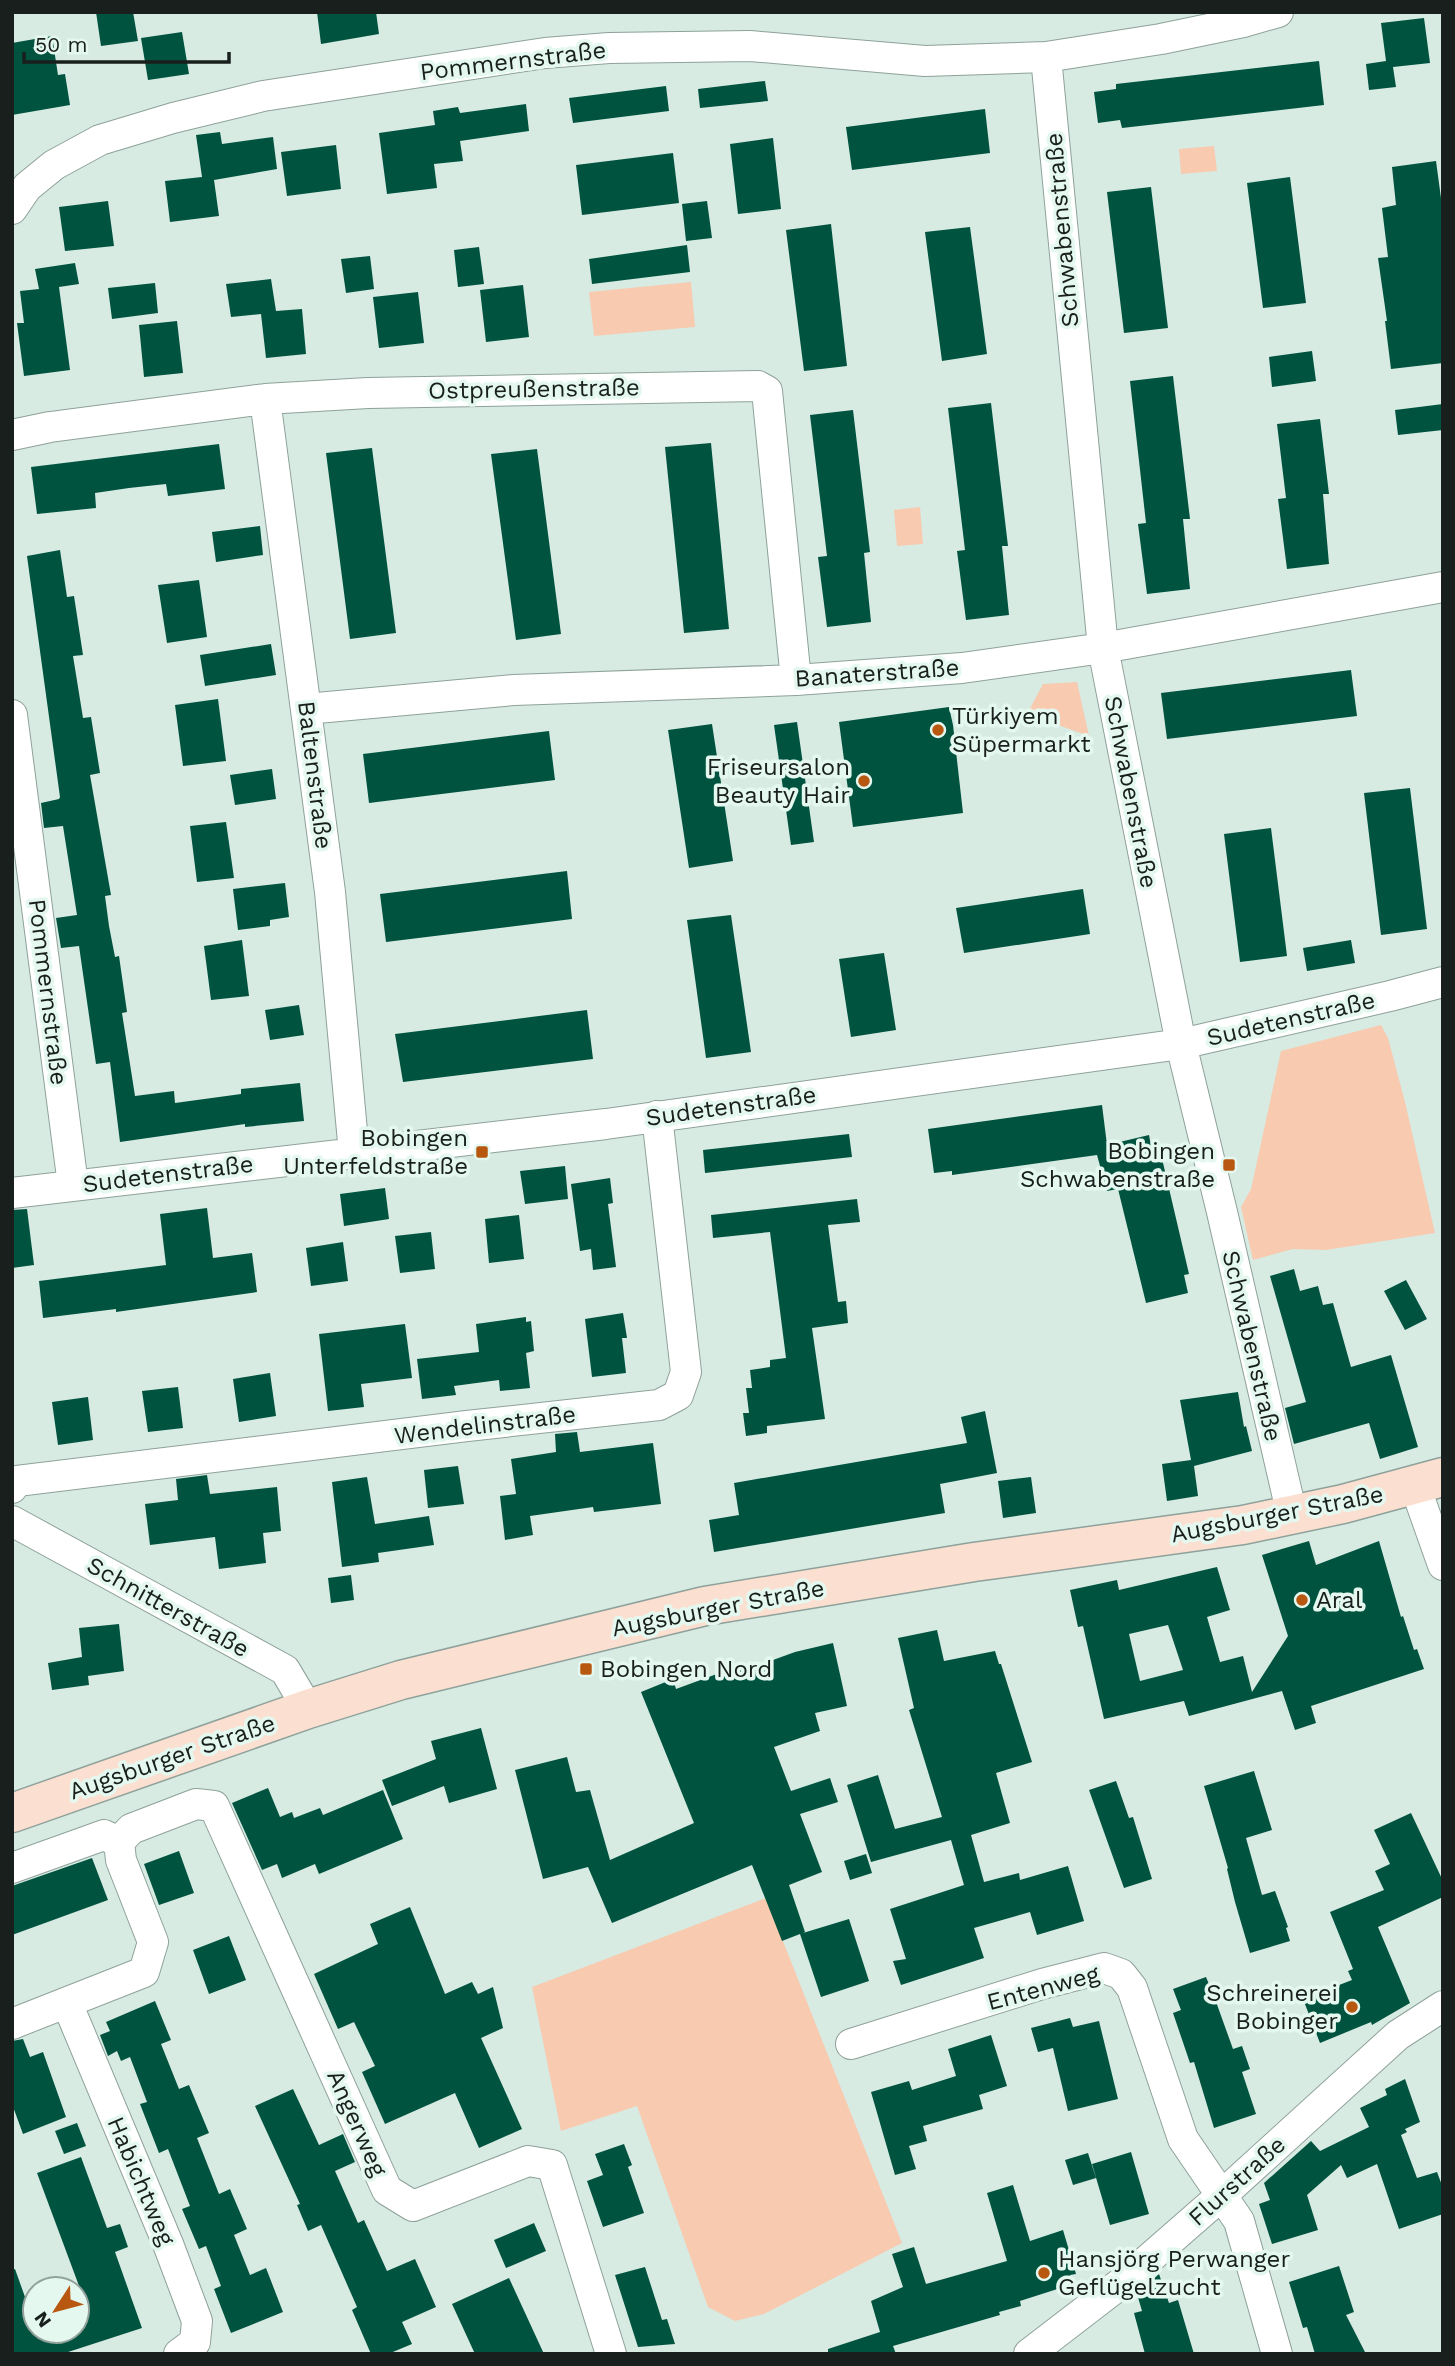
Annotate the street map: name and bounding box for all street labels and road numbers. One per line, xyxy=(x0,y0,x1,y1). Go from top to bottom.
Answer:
street label: Pommernstraße xyxy=(418,36,608,86)
street label: Schwabenstraße xyxy=(1040,132,1084,328)
street label: Ostpreußenstraße xyxy=(428,373,640,405)
street label: Banaterstraße xyxy=(794,653,960,693)
street label: Schwabenstraße xyxy=(1099,694,1163,890)
street label: Baltenstraße xyxy=(292,699,338,851)
street label: Pommernstraße xyxy=(23,897,73,1087)
street label: Sudetenstraße xyxy=(1204,986,1378,1052)
street label: Sudetenstraße xyxy=(644,1080,818,1132)
street label: Sudetenstraße xyxy=(81,1150,255,1198)
street label: Schwabenstraße xyxy=(1216,1248,1288,1444)
street label: Wendelinstraße xyxy=(393,1400,577,1450)
street label: Augsburger Straße xyxy=(1168,1480,1386,1548)
street label: Schnitterstraße xyxy=(82,1551,254,1663)
street label: Augsburger Straße xyxy=(609,1574,827,1642)
street label: Augsburger Straße xyxy=(65,1709,279,1805)
street label: Entenweg xyxy=(984,1960,1102,2016)
street label: Angerweg xyxy=(321,2066,393,2181)
street label: Habichtweg xyxy=(101,2112,181,2250)
street label: Flurstraße xyxy=(1183,2130,1291,2232)

